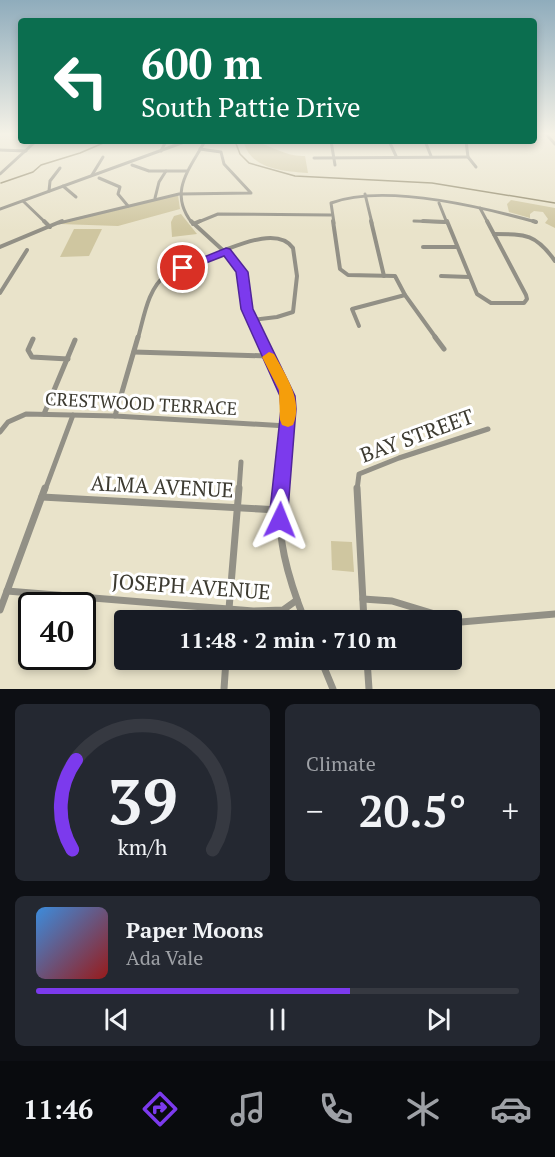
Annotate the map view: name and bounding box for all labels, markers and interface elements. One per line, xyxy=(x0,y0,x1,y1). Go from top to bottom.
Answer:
text: 600 m xyxy=(141,35,262,91)
icon: left xyxy=(42,42,120,120)
text: South Pattie Drive xyxy=(141,89,361,125)
pin xyxy=(157,242,208,293)
icon: arrive xyxy=(166,251,199,284)
street label: CRESTWOOD TERRACE xyxy=(44,386,238,420)
street label: BAY STREET xyxy=(356,402,477,469)
street label: ALMA AVENUE xyxy=(90,468,234,504)
position arrow xyxy=(248,488,312,552)
street label: JOSEPH AVENUE xyxy=(111,566,271,606)
speed limit sign: 40 xyxy=(18,592,96,670)
text: 11:48 · 2 min · 710 m xyxy=(179,625,397,654)
text: Climate xyxy=(306,750,376,777)
text: 39 xyxy=(107,759,178,842)
text: 20.5° xyxy=(358,780,467,840)
text: − xyxy=(306,789,324,832)
text: + xyxy=(501,789,519,832)
text: km/h xyxy=(118,833,168,861)
text: Paper Moons xyxy=(126,915,264,944)
text: Ada Vale xyxy=(126,944,203,971)
icon: previous xyxy=(100,1003,133,1036)
icon: pause xyxy=(261,1003,294,1036)
icon: next xyxy=(422,1003,455,1036)
icon: directions xyxy=(139,1088,181,1130)
icon: music xyxy=(227,1088,269,1130)
icon: phone xyxy=(315,1088,357,1130)
icon: climate xyxy=(402,1088,444,1130)
icon: car xyxy=(490,1088,532,1130)
text: 11:46 xyxy=(23,1091,93,1127)

